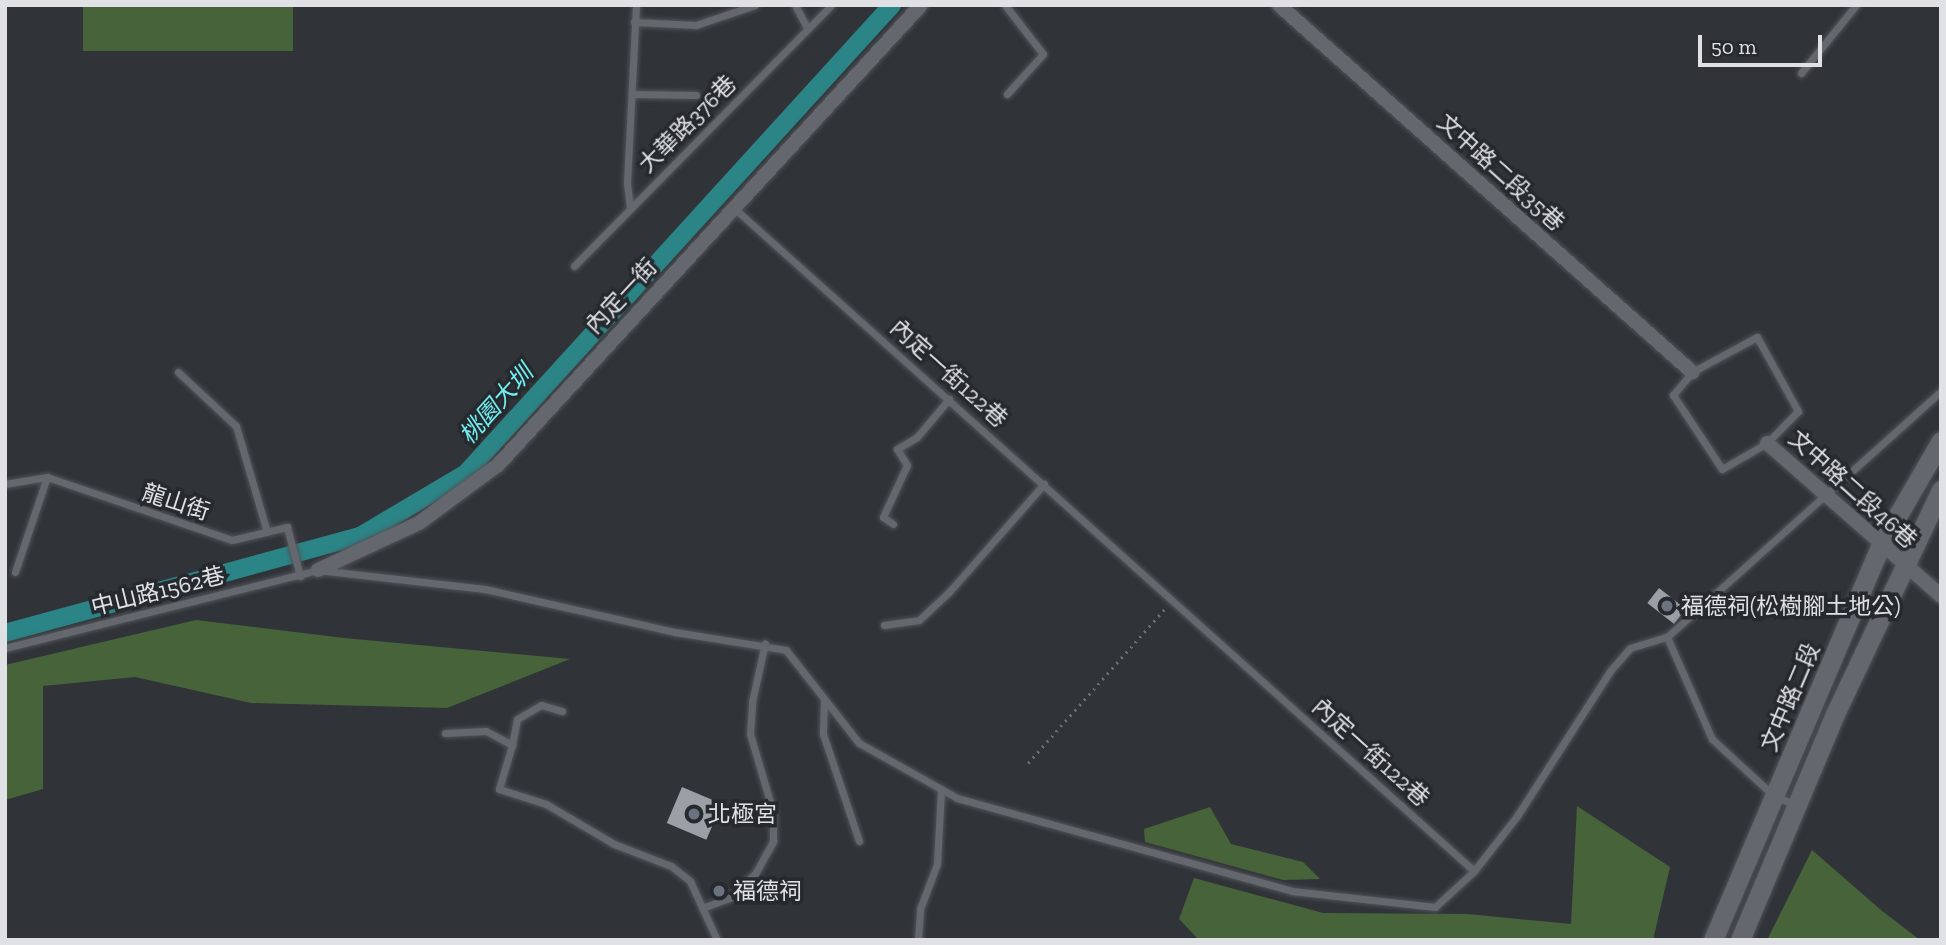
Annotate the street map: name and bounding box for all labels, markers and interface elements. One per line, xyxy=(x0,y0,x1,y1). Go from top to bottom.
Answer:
scale bar xyxy=(1701,21,1825,65)
text: 50 m xyxy=(1711,34,1757,59)
street label: 大華路376巷 xyxy=(633,70,741,178)
street label: 文中路二段35巷 xyxy=(1432,108,1570,236)
street label: 內定一街 xyxy=(580,253,662,339)
street label: 內定一街122巷 xyxy=(885,313,1013,433)
water label: 桃園大圳 xyxy=(453,359,539,449)
street label: 文中路二段46巷 xyxy=(1783,424,1923,554)
street label: 龍山街 xyxy=(139,478,213,526)
street label: 中山路1562巷 xyxy=(88,561,228,621)
place label: 福德祠(松樹腳土地公) xyxy=(1681,592,1901,620)
marker: 福德祠(松樹腳土地公) xyxy=(1659,598,1675,614)
street label: 文中路二段 xyxy=(1755,639,1825,755)
street label: 內定一街122巷 xyxy=(1307,692,1435,812)
place label: 北極宮 xyxy=(708,800,777,828)
marker: 北極宮 xyxy=(686,806,702,822)
place label: 福德祠 xyxy=(733,877,802,905)
marker: 福德祠 xyxy=(711,883,727,899)

